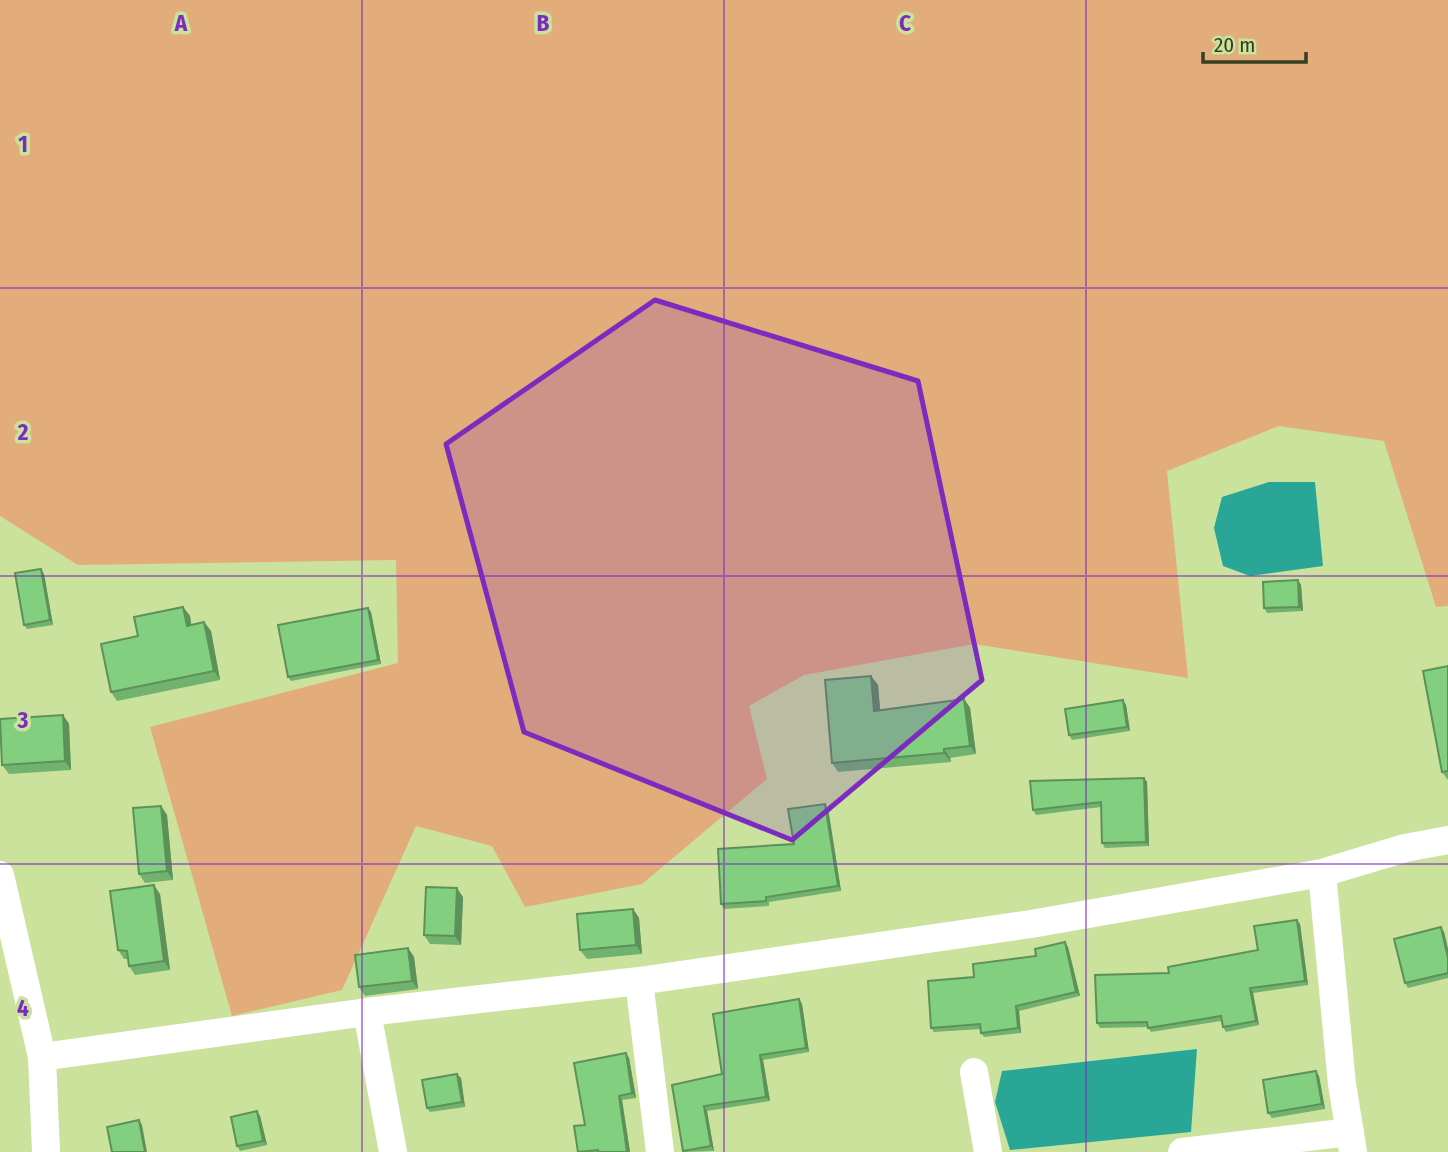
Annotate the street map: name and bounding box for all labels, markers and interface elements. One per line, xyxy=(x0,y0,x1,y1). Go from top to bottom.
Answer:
text: A xyxy=(174,9,188,37)
text: B xyxy=(537,9,550,37)
text: C xyxy=(899,9,911,37)
scale bar xyxy=(1203,21,1306,65)
text: 20 m xyxy=(1214,32,1255,58)
text: 1 xyxy=(18,130,28,158)
text: 2 xyxy=(17,418,29,446)
text: 3 xyxy=(17,706,29,734)
text: 4 xyxy=(17,994,29,1022)

